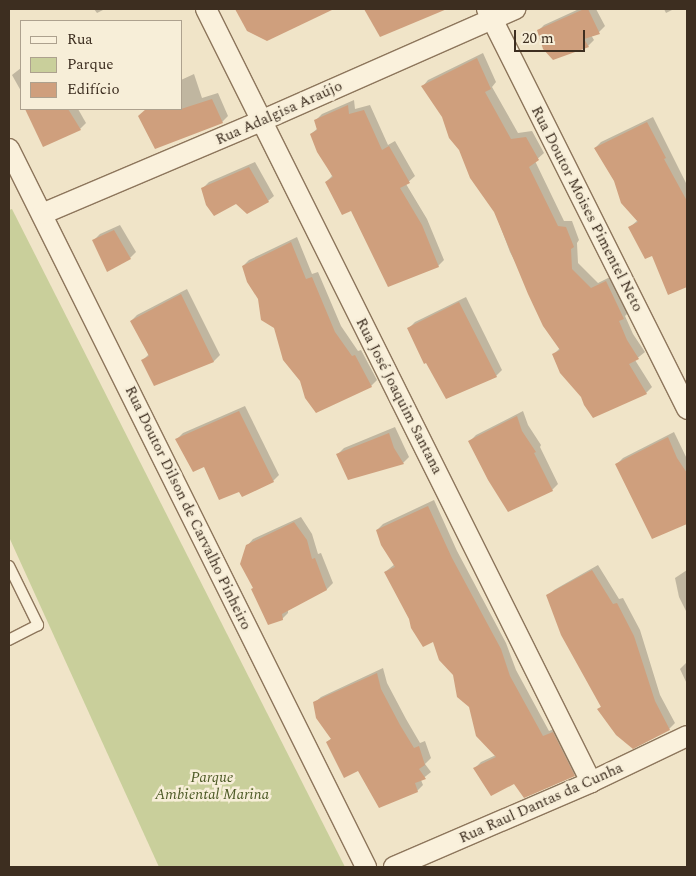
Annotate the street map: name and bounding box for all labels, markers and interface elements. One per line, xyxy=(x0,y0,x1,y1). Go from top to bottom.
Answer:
legend xyxy=(20,20,182,110)
scale bar xyxy=(516,20,587,52)
text: 20 m xyxy=(522,27,554,50)
text: Rua xyxy=(67,28,93,51)
text: Parque xyxy=(67,53,114,76)
street label: Rua Adalgisa Araújo xyxy=(213,77,345,149)
text: Edifício xyxy=(67,78,120,101)
street label: Rua Doutor Moises Pimentel Neto xyxy=(527,103,647,315)
street label: Rua José Joaquim Santana xyxy=(352,315,446,477)
street label: Rua Doutor Dilson de Carvalho Pinheiro xyxy=(121,383,255,633)
street label: Rua Raul Dantas da Cunha xyxy=(456,759,626,847)
park label: Parque Ambiental Marina xyxy=(155,768,269,803)

